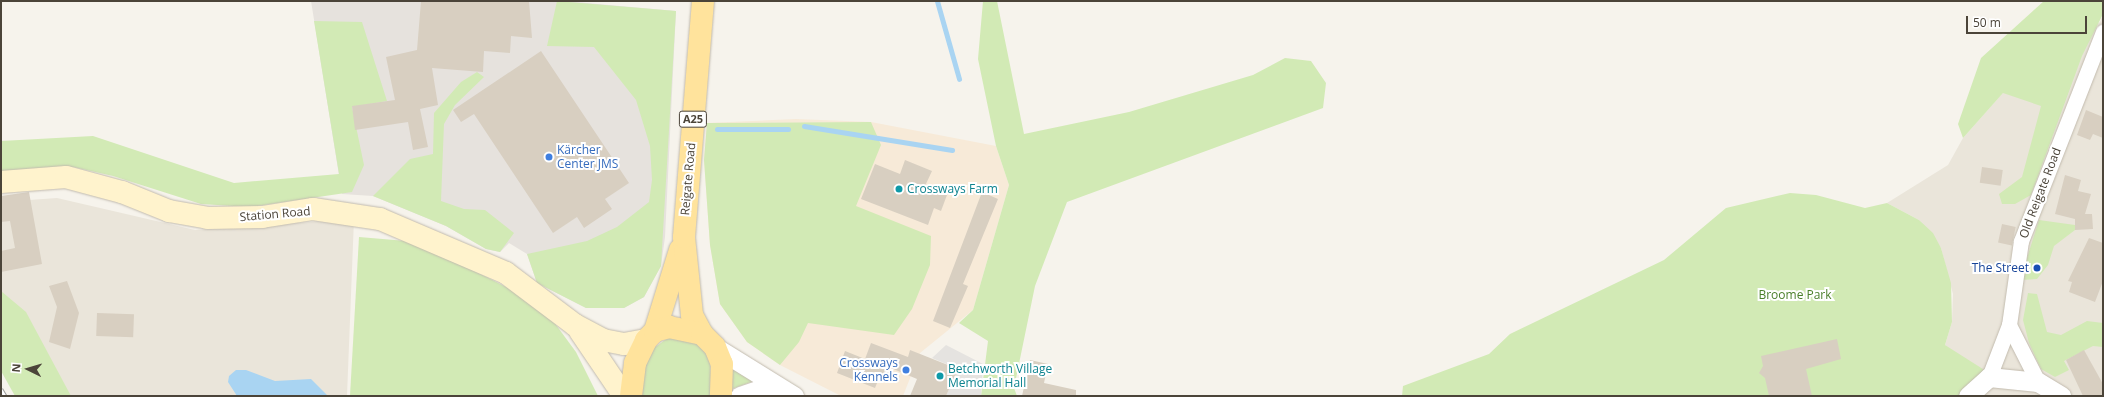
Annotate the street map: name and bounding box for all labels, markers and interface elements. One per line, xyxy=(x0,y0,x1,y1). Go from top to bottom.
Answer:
scale bar xyxy=(1968,8,2089,34)
text: 50 m xyxy=(1973,14,2001,31)
road number: A25 xyxy=(678,110,708,128)
street label: Reigate Road xyxy=(678,142,698,216)
place label: Kärcher Center JMS xyxy=(557,143,618,171)
street label: Old Reigate Road xyxy=(2016,146,2064,240)
marker: Kärcher Center JMS xyxy=(544,152,554,162)
place label: Crossways Farm xyxy=(907,182,998,196)
marker: Crossways Farm xyxy=(894,184,904,194)
street label: Station Road xyxy=(239,204,311,224)
place label: The Street xyxy=(1972,261,2029,275)
marker: The Street xyxy=(2032,263,2042,273)
park label: Broome Park xyxy=(1758,288,1832,302)
north arrow xyxy=(8,349,48,389)
place label: Crossways Kennels xyxy=(839,356,898,384)
place label: Betchworth Village Memorial Hall xyxy=(948,362,1052,390)
text: N xyxy=(8,363,23,373)
marker: Crossways Kennels xyxy=(901,365,911,375)
marker: Betchworth Village Memorial Hall xyxy=(935,371,945,381)

